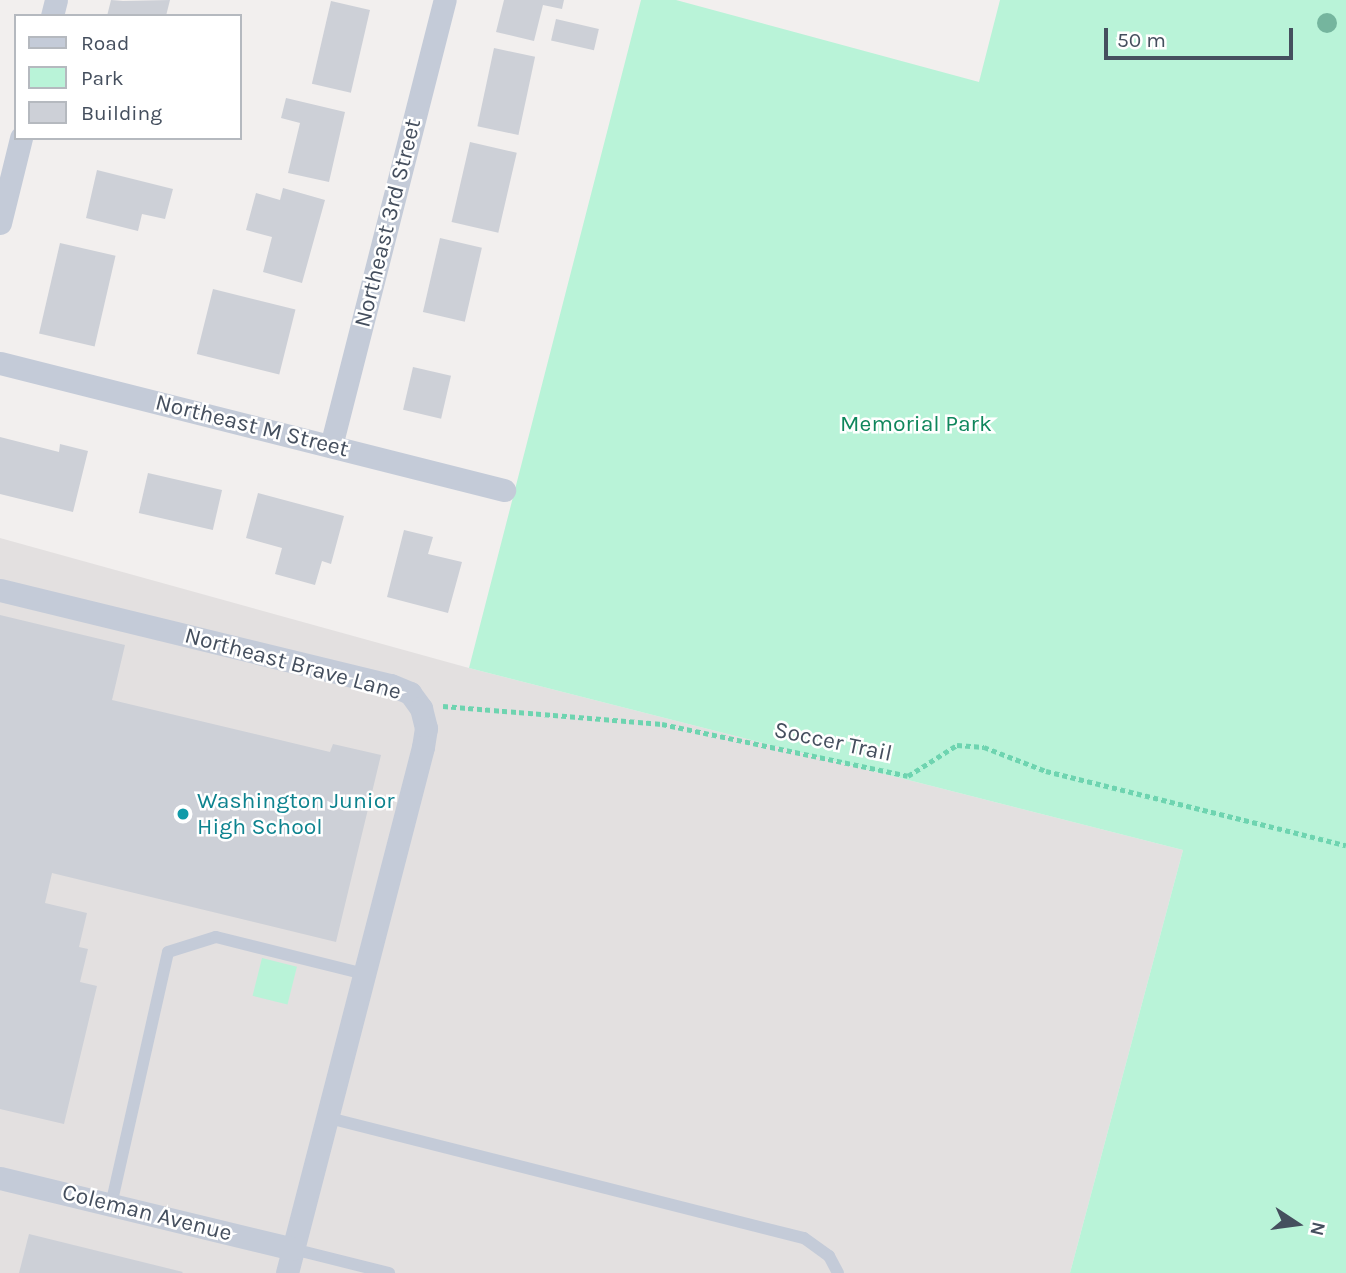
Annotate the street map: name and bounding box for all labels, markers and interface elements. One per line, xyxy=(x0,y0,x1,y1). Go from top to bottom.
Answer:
legend xyxy=(14,14,242,140)
scale bar xyxy=(1108,14,1297,58)
text: 50 m xyxy=(1117,28,1166,52)
text: Road xyxy=(81,31,129,55)
text: Park xyxy=(81,66,124,90)
text: Building xyxy=(81,101,162,125)
street label: Northeast 3rd Street xyxy=(349,116,427,330)
street label: Northeast M Street xyxy=(153,389,351,463)
park label: Memorial Park xyxy=(840,410,992,438)
street label: Northeast Brave Lane xyxy=(182,622,404,706)
street label: Soccer Trail xyxy=(771,716,895,768)
place label: Washington Junior High School xyxy=(197,787,395,841)
marker: Washington Junior High School xyxy=(175,806,191,822)
street label: Coleman Avenue xyxy=(59,1179,235,1247)
north arrow xyxy=(1262,1189,1332,1259)
text: N xyxy=(1305,1220,1330,1238)

